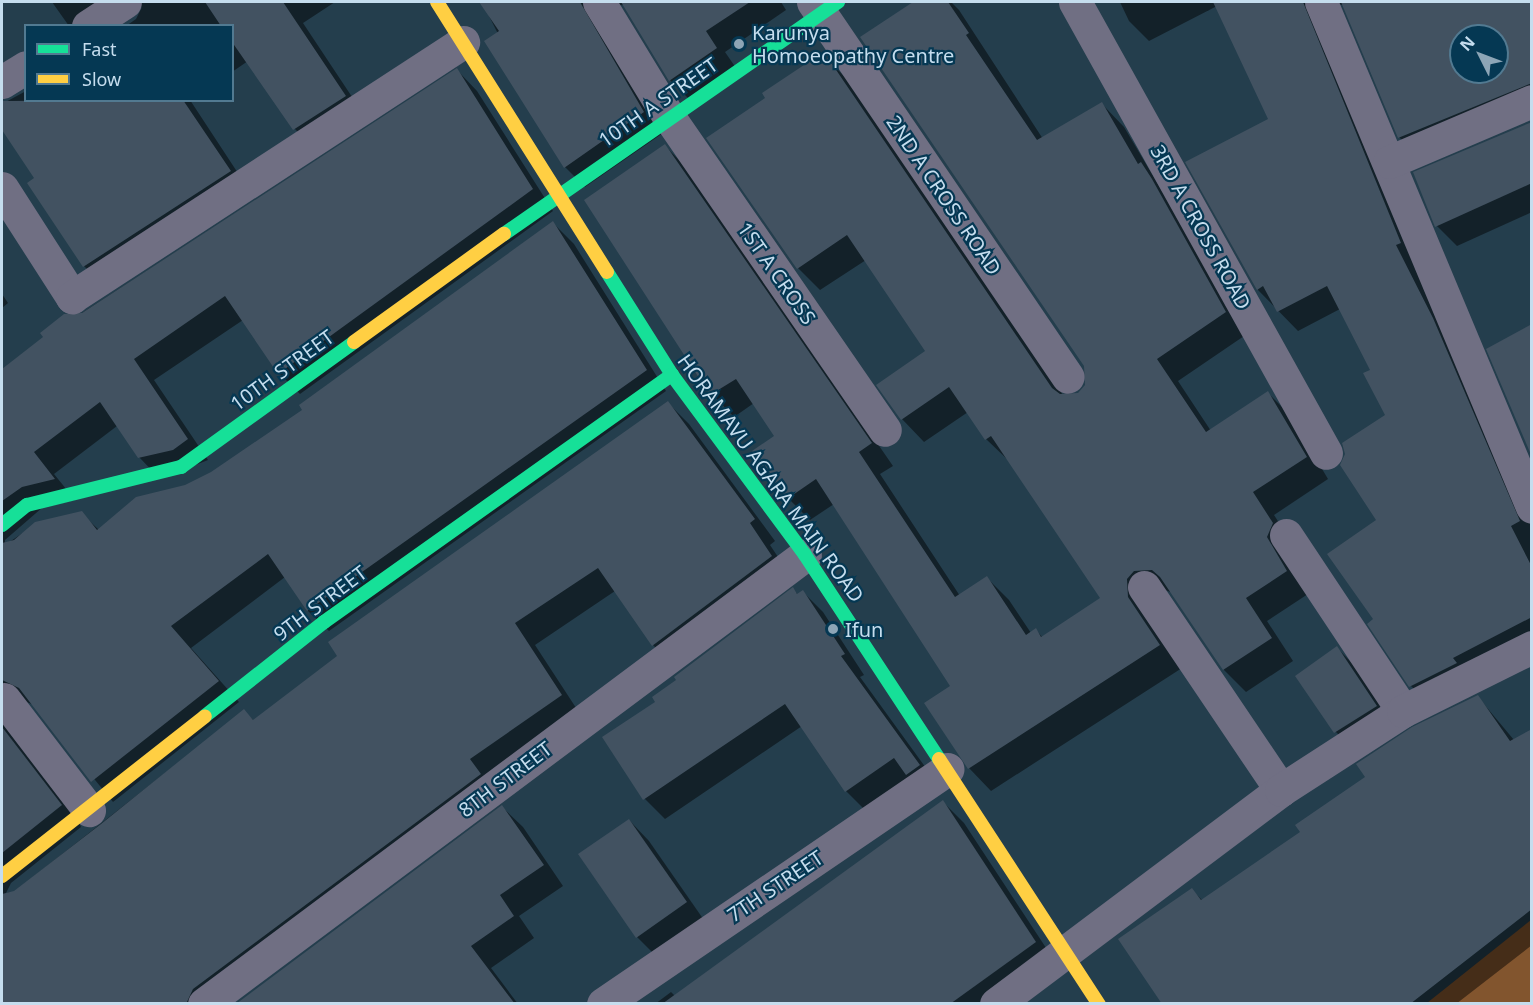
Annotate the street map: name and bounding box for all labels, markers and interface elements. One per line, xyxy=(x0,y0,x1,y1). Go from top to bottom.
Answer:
place label: Karunya Homoeopathy Centre xyxy=(752,20,954,67)
legend xyxy=(24,24,234,102)
north arrow xyxy=(1449,24,1509,84)
text: N xyxy=(1455,31,1480,55)
marker: Karunya Homoeopathy Centre xyxy=(730,35,748,53)
text: Fast xyxy=(82,37,117,61)
street label: 10TH A STREET xyxy=(594,52,722,152)
text: Slow xyxy=(82,67,121,91)
street label: 2ND A CROSS ROAD xyxy=(882,111,1006,279)
street label: 3RD A CROSS ROAD xyxy=(1146,140,1256,314)
street label: 1ST A CROSS xyxy=(733,217,821,329)
street label: 10TH STREET xyxy=(226,324,338,416)
street label: HORAMAVU AGARA MAIN ROAD xyxy=(673,349,869,607)
street label: 9TH STREET xyxy=(269,560,371,646)
place label: Ifun xyxy=(845,617,883,641)
marker: Ifun xyxy=(826,622,840,636)
street label: 8TH STREET xyxy=(454,736,556,822)
street label: 7TH STREET xyxy=(722,845,828,927)

